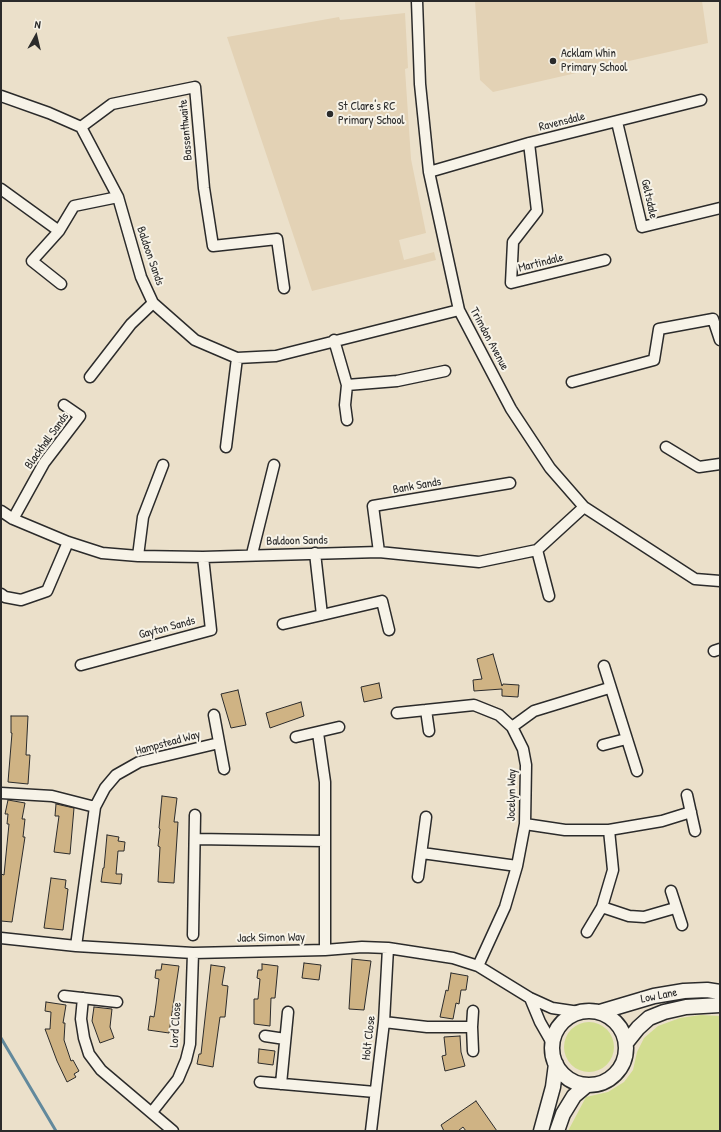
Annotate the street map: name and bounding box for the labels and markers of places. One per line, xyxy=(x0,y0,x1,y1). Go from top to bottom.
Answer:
place label: Acklam Whin Primary School xyxy=(561,47,627,75)
marker: Acklam Whin Primary School xyxy=(548,56,558,66)
place label: St Clare's RC Primary School xyxy=(338,100,404,128)
marker: St Clare's RC Primary School xyxy=(325,109,335,119)

